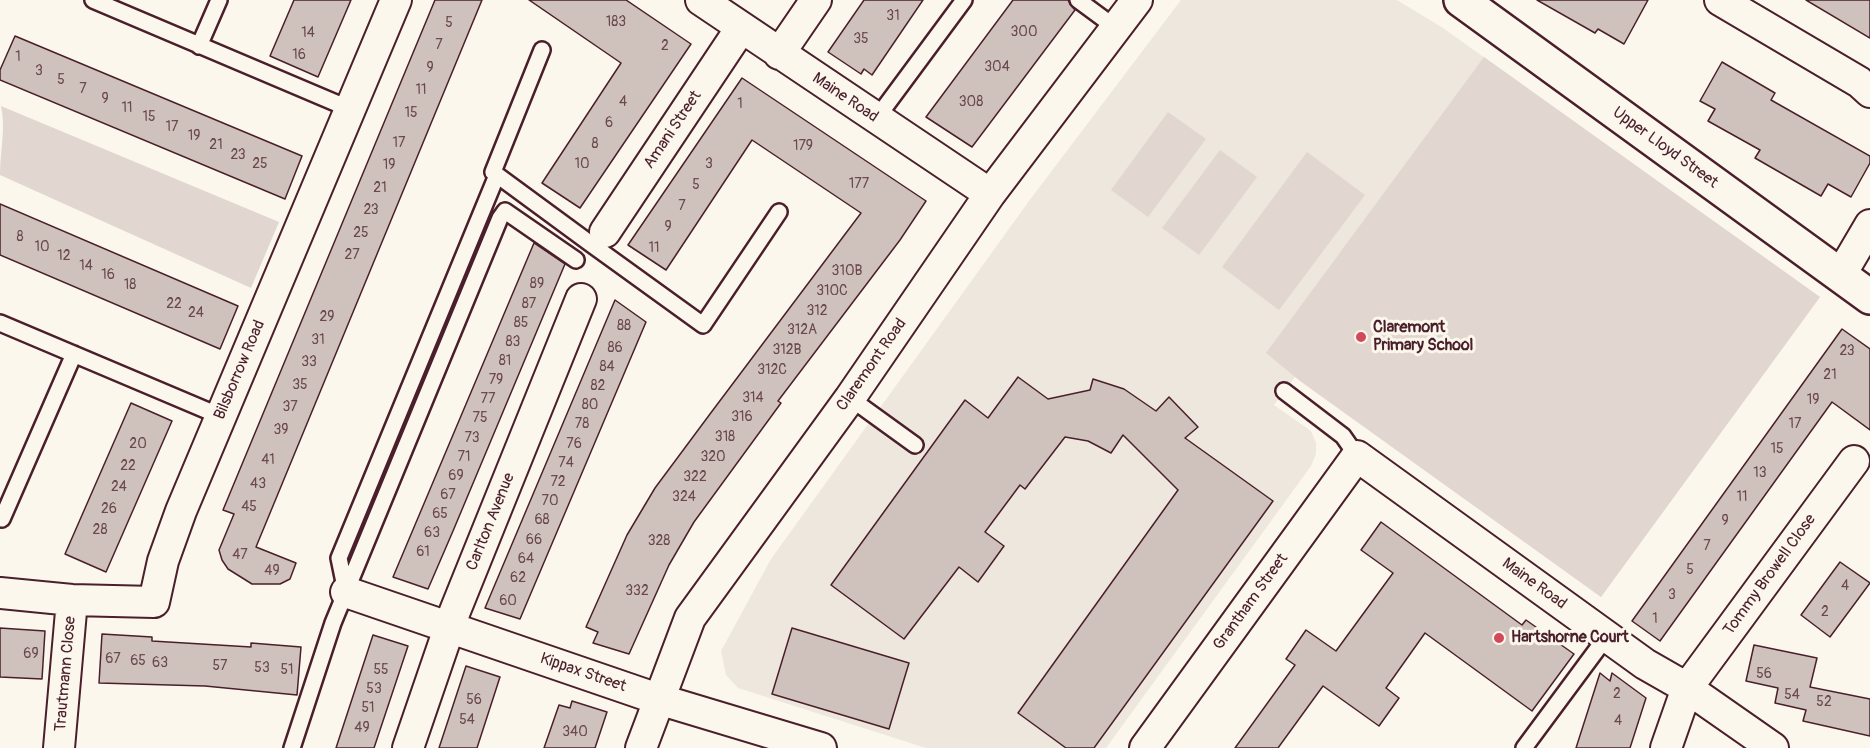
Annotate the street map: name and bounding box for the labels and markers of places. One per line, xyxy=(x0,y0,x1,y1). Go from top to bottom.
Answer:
place label: Claremont Primary School xyxy=(1373,318,1473,356)
marker: Claremont Primary School xyxy=(1354,330,1368,344)
place label: Hartshorne Court xyxy=(1511,628,1629,648)
marker: Hartshorne Court xyxy=(1492,631,1506,645)

